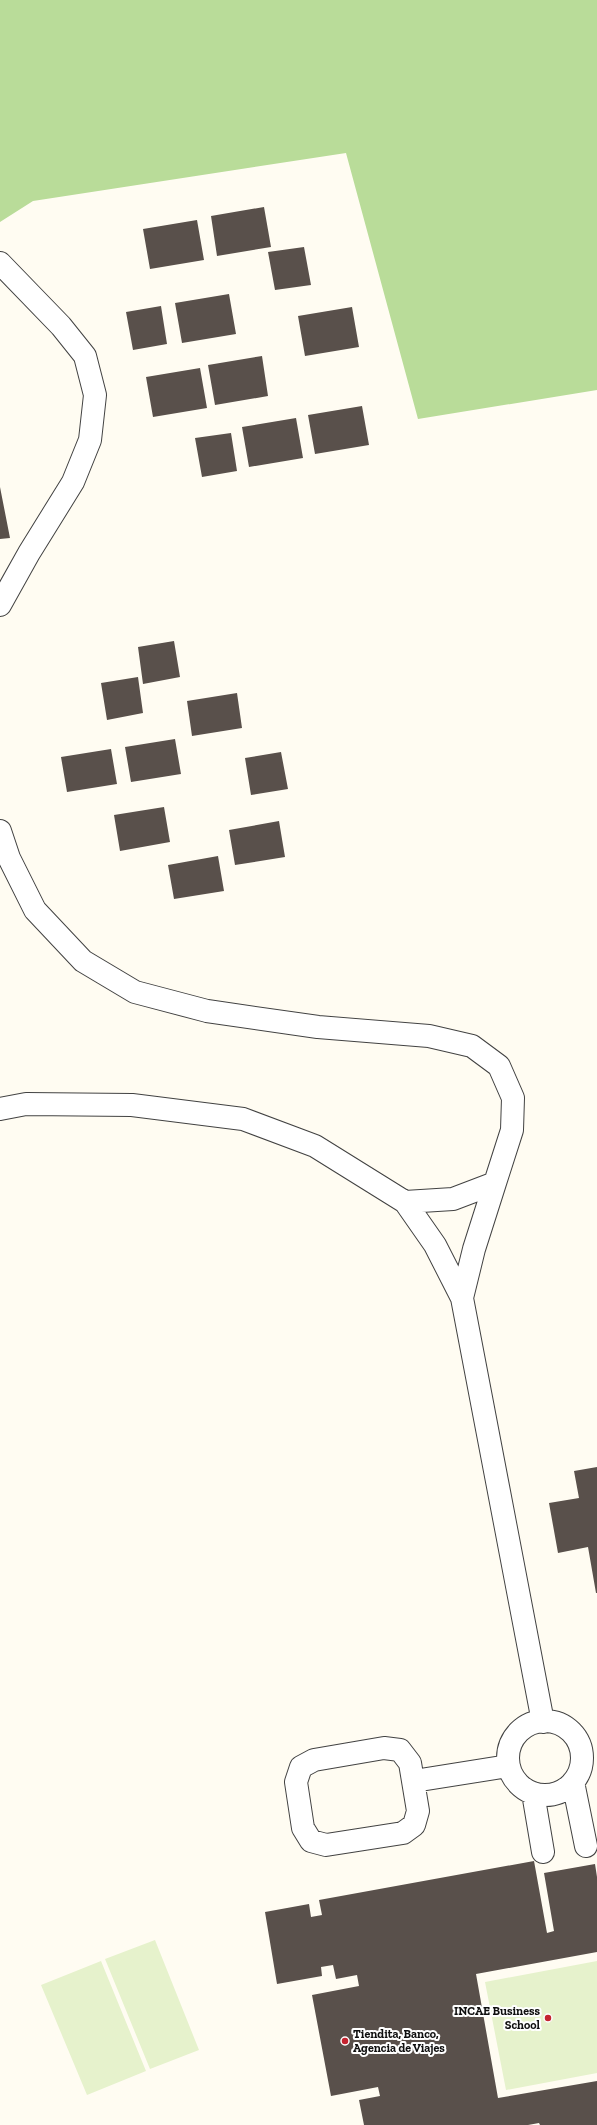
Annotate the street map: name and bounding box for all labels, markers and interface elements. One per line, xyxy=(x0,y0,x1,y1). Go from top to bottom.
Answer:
place label: INCAE Business School xyxy=(454,2004,541,2032)
marker: INCAE Business School xyxy=(543,2013,553,2023)
place label: Tiendita, Banco, Agencia de Viajes xyxy=(353,2027,445,2056)
marker: Tiendita, Banco, Agencia de Viajes xyxy=(340,2036,350,2046)

